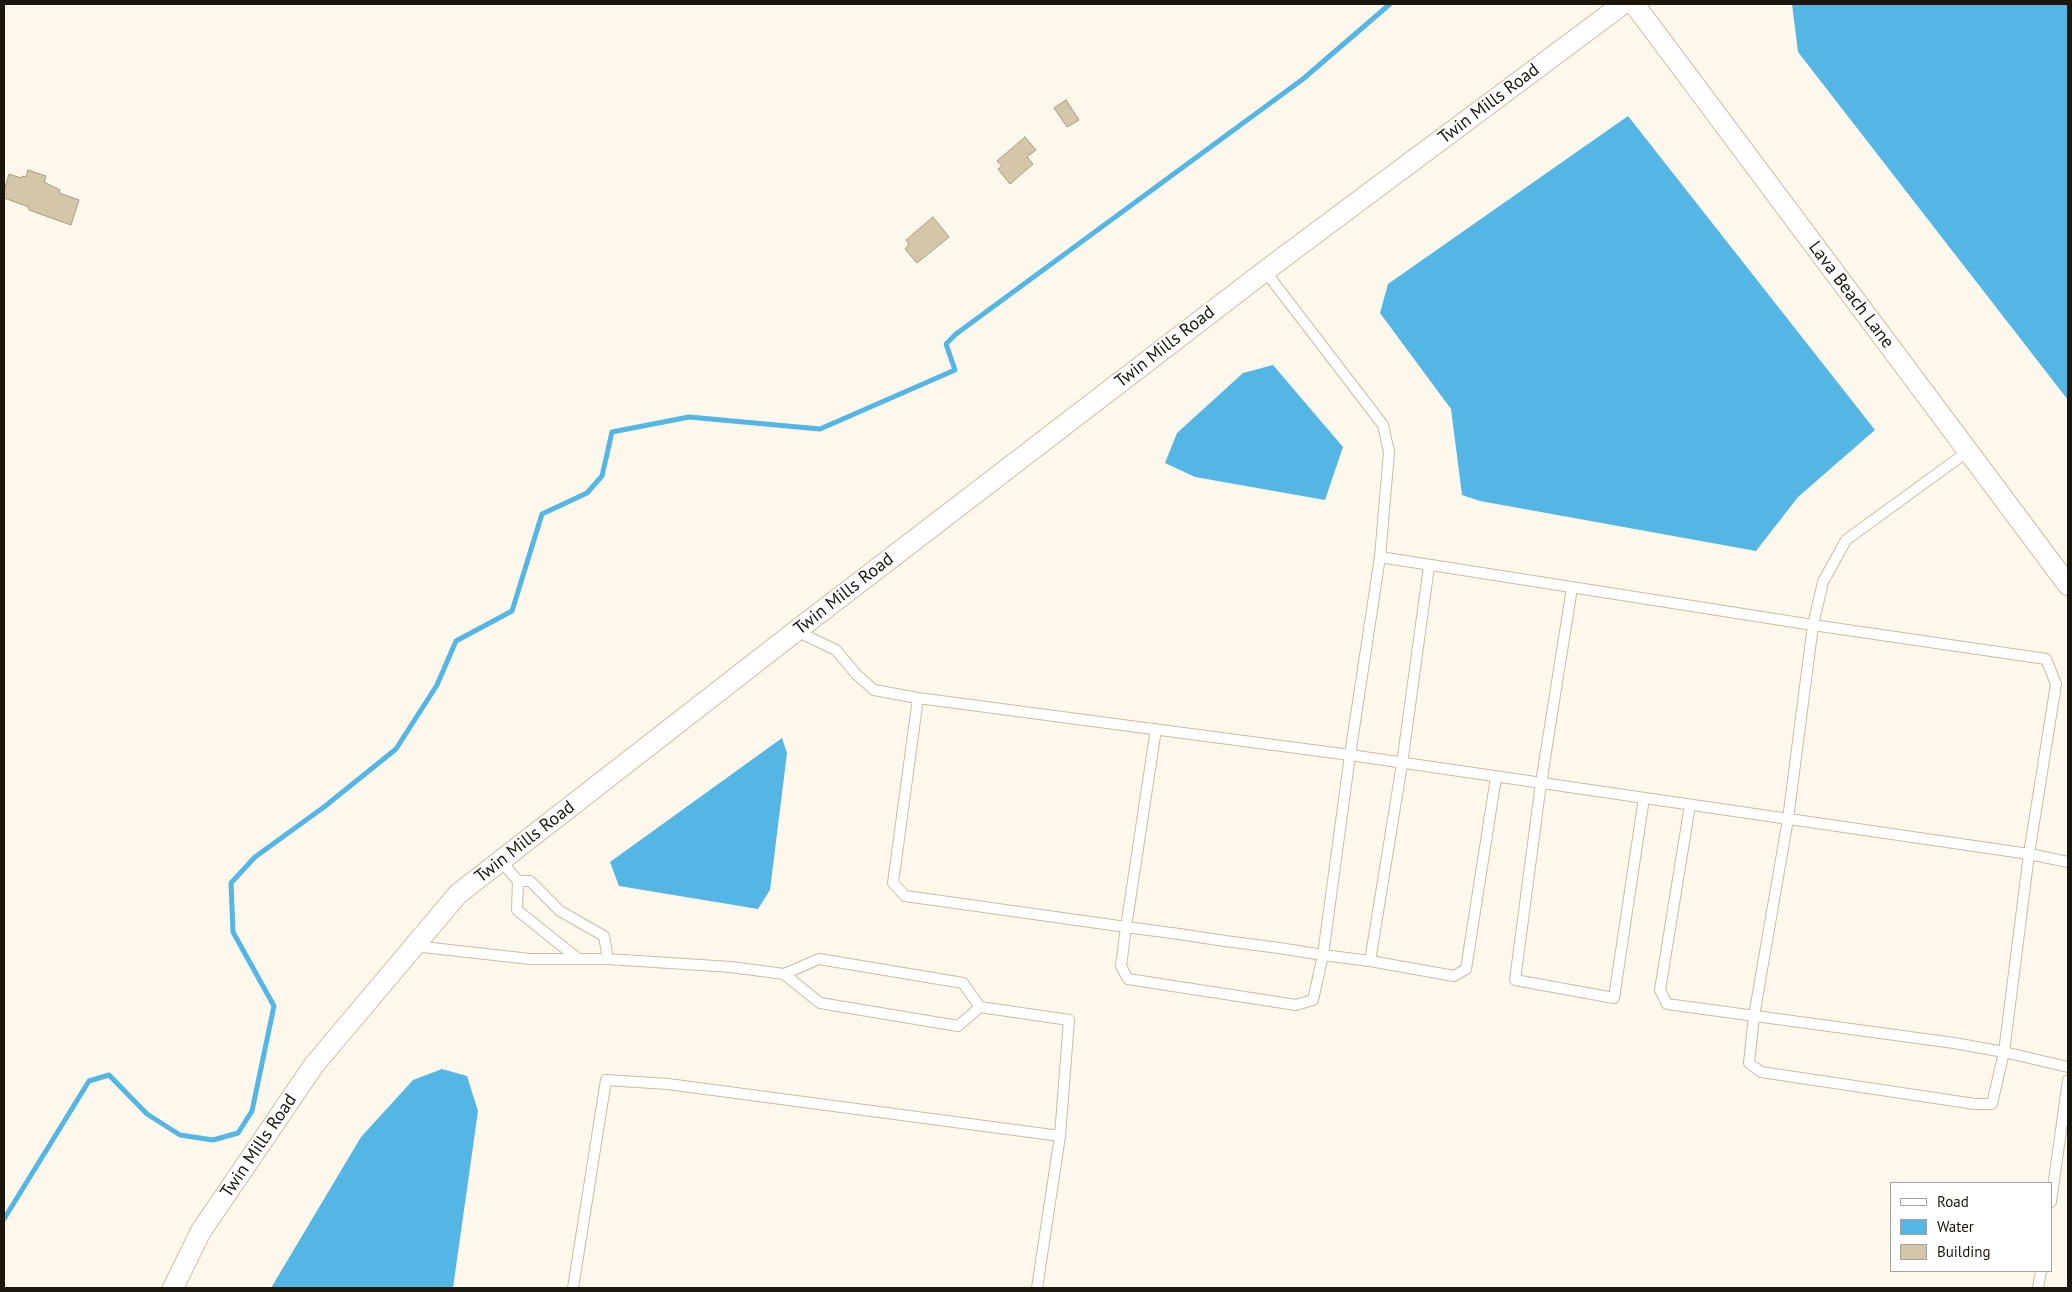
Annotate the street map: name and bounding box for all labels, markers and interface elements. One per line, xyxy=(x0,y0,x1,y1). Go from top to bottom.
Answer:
street label: Twin Mills Road xyxy=(1434,59,1544,149)
street label: Lava Beach Lane xyxy=(1804,237,1898,353)
street label: Twin Mills Road xyxy=(1111,301,1219,393)
street label: Twin Mills Road xyxy=(790,548,898,640)
street label: Twin Mills Road xyxy=(471,796,579,888)
street label: Twin Mills Road xyxy=(216,1090,302,1202)
legend xyxy=(1890,1182,2052,1272)
text: Road xyxy=(1937,1192,1969,1211)
text: Water xyxy=(1937,1217,1974,1236)
text: Building xyxy=(1937,1242,1991,1261)

